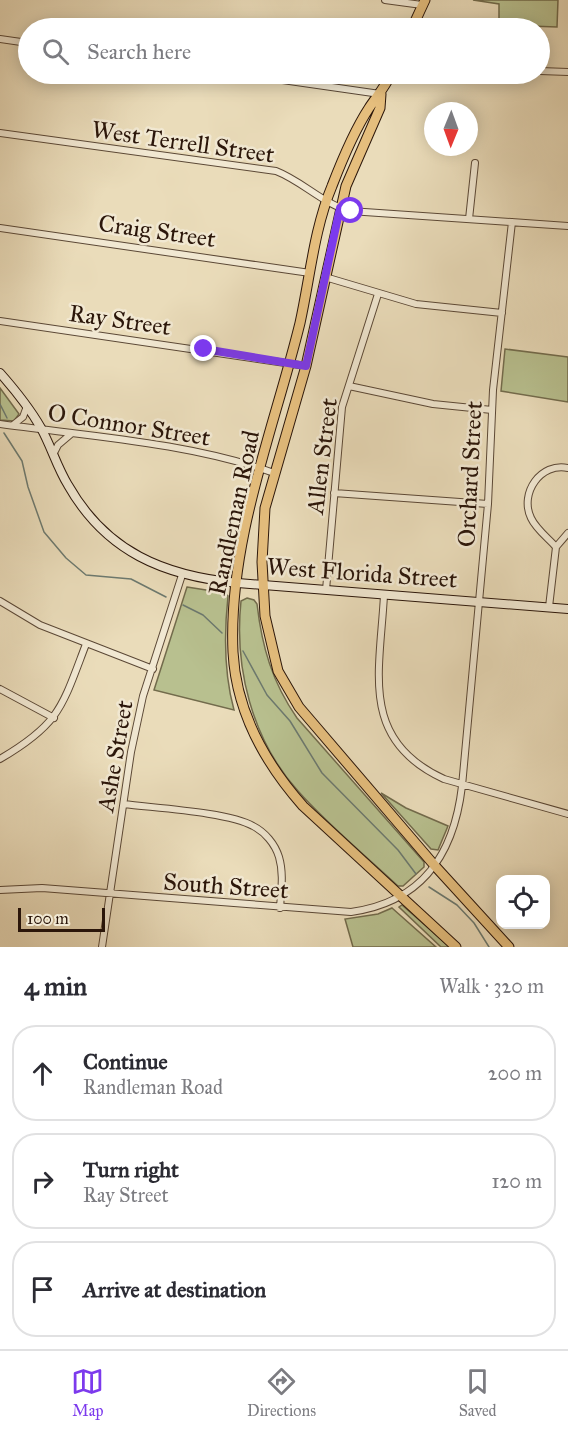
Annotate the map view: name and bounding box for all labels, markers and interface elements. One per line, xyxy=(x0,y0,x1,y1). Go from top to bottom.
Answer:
search box xyxy=(18,18,550,84)
icon: search xyxy=(39,35,72,68)
text: Search here xyxy=(87,38,191,65)
north arrow xyxy=(424,102,478,156)
street label: West Terrell Street xyxy=(90,114,277,170)
route start xyxy=(337,197,363,223)
street label: Craig Street xyxy=(96,208,218,254)
street label: Ray Street xyxy=(67,298,173,342)
route end xyxy=(190,335,216,361)
street label: Allen Street xyxy=(300,396,344,517)
street label: O Connor Street xyxy=(46,397,213,453)
street label: Orchard Street xyxy=(451,400,489,548)
street label: Randleman Road xyxy=(202,428,266,598)
street label: West Florida Street xyxy=(266,551,459,595)
street label: Ashe Street xyxy=(90,697,140,815)
street label: South Street xyxy=(162,867,290,905)
map controls xyxy=(496,875,550,929)
button: locate xyxy=(496,875,550,929)
scale bar xyxy=(18,905,105,932)
text: 100 m xyxy=(27,909,69,928)
text: 4 min xyxy=(24,970,87,1002)
text: Walk · 320 m xyxy=(439,974,544,998)
text: Continue xyxy=(83,1048,168,1075)
icon: ahead xyxy=(26,1057,59,1090)
text: 200 m xyxy=(488,1061,542,1085)
text: Randleman Road xyxy=(83,1075,223,1099)
text: Turn right xyxy=(83,1156,179,1183)
icon: right xyxy=(26,1165,59,1198)
text: 120 m xyxy=(491,1169,542,1193)
text: Ray Street xyxy=(83,1183,169,1207)
icon: arrive xyxy=(26,1273,59,1306)
text: Arrive at destination xyxy=(83,1276,266,1303)
tab: Map xyxy=(71,1365,104,1420)
tab: Directions xyxy=(247,1365,316,1420)
tab: Saved xyxy=(459,1365,497,1420)

